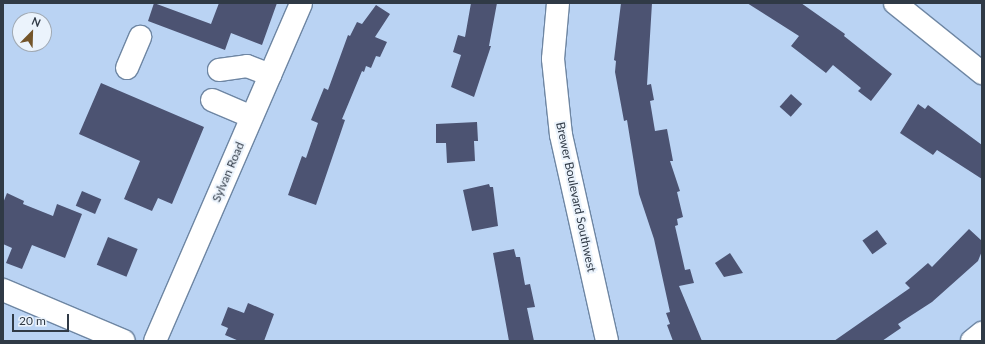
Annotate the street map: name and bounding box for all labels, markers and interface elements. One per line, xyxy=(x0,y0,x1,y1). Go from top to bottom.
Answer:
north arrow xyxy=(12,12,52,52)
text: N xyxy=(30,14,43,29)
street label: Brewer Boulevard Southwest xyxy=(553,120,599,274)
street label: Sylvan Road xyxy=(209,140,247,204)
scale bar xyxy=(14,306,71,332)
text: 20 m xyxy=(19,313,46,328)

